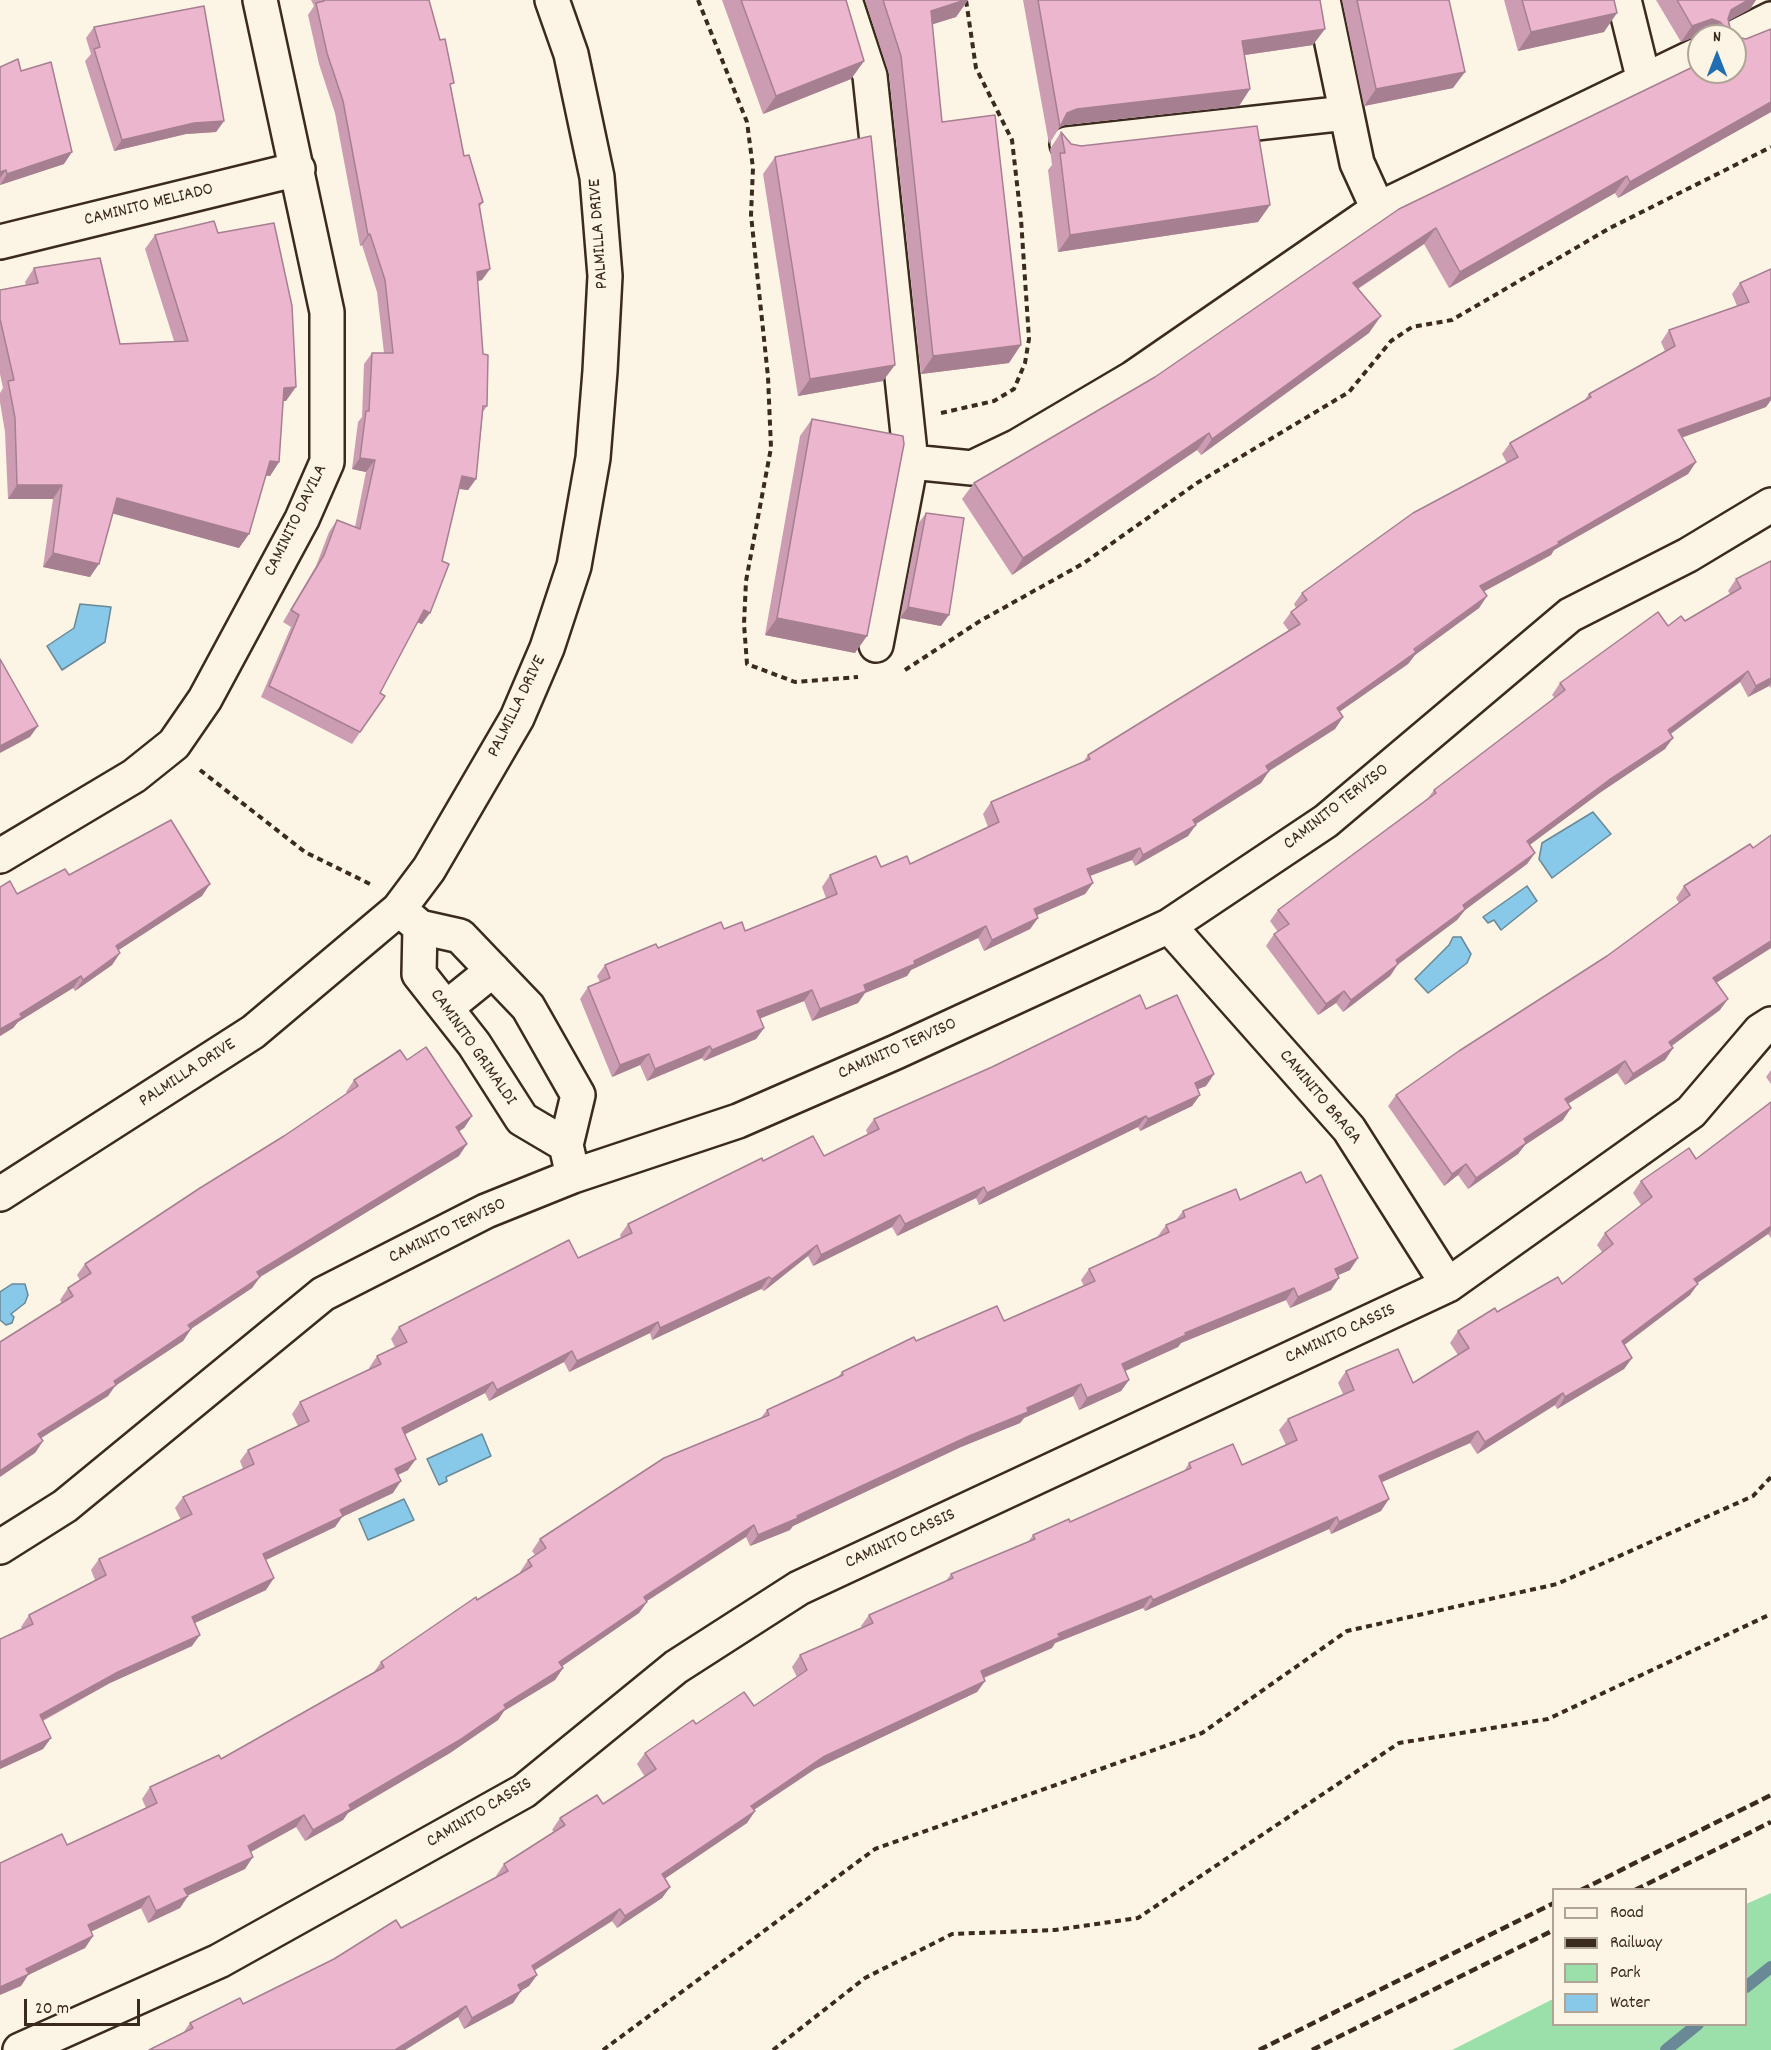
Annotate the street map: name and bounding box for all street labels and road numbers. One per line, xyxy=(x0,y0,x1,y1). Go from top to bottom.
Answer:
street label: PALMILLA DRIVE xyxy=(585,178,615,290)
street label: CAMINITO MELIADO xyxy=(82,180,216,232)
street label: CAMINITO DAVILA xyxy=(261,462,333,580)
street label: PALMILLA DRIVE xyxy=(484,653,552,761)
street label: CAMINITO TERVISO xyxy=(1280,760,1394,856)
street label: CAMINITO GRIMALDI xyxy=(424,986,520,1110)
street label: CAMINITO TERVISO xyxy=(835,1014,961,1086)
street label: PALMILLA DRIVE xyxy=(136,1035,240,1113)
street label: CAMINITO BRAGA xyxy=(1273,1046,1365,1150)
street label: CAMINITO TERVISO xyxy=(386,1194,510,1270)
street label: CAMINITO CASSIS xyxy=(1282,1300,1400,1370)
street label: CAMINITO CASSIS xyxy=(842,1505,960,1575)
street label: CAMINITO CASSIS xyxy=(423,1774,537,1854)

